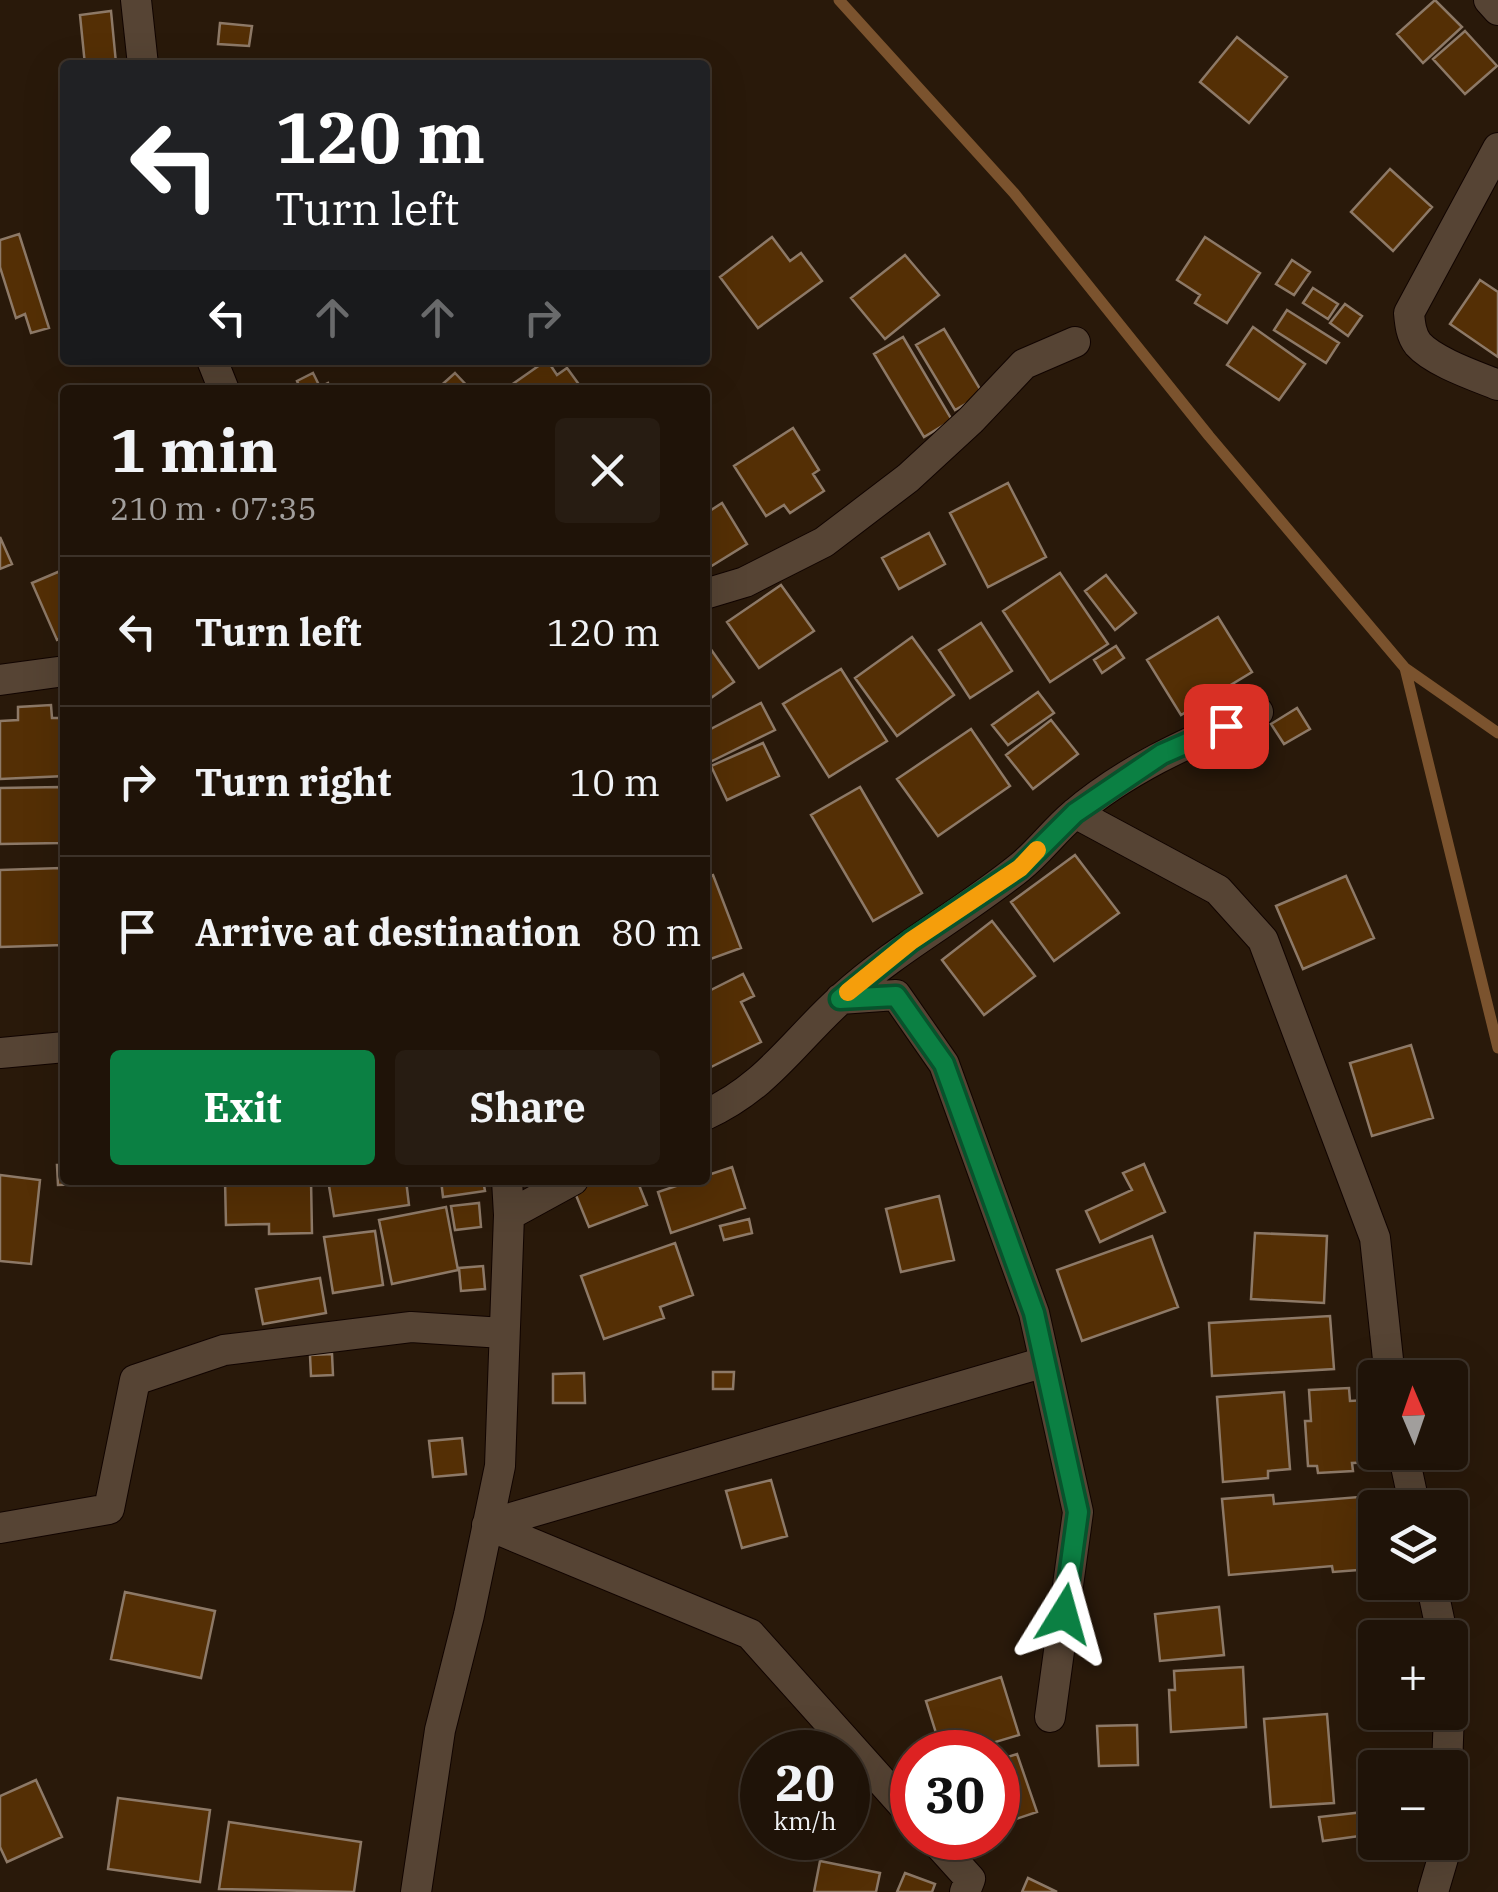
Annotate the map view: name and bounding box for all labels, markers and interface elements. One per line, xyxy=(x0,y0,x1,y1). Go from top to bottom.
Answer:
text: 120 m xyxy=(275,91,485,182)
icon: left xyxy=(110,100,240,230)
text: Turn left xyxy=(275,179,459,237)
icon: left xyxy=(200,290,255,345)
icon: ahead xyxy=(305,290,360,345)
icon: ahead xyxy=(410,290,465,345)
icon: right xyxy=(515,290,570,345)
text: 1 min xyxy=(110,410,278,489)
button: close xyxy=(555,418,660,523)
text: 210 m · 07:35 xyxy=(110,487,317,529)
icon: left xyxy=(110,604,165,659)
text: Turn left xyxy=(195,607,362,656)
text: 120 m xyxy=(547,607,660,656)
pin xyxy=(1184,684,1269,769)
icon: arrive xyxy=(1199,699,1254,754)
icon: right xyxy=(110,754,165,809)
text: Turn right xyxy=(195,757,391,806)
text: 10 m xyxy=(569,757,660,806)
icon: arrive xyxy=(110,904,165,959)
text: Arrive at destination xyxy=(195,907,581,956)
text: 80 m xyxy=(611,907,702,956)
button: Exit xyxy=(110,1050,375,1165)
button: Share xyxy=(395,1050,660,1165)
north arrow xyxy=(1358,1360,1468,1470)
map controls xyxy=(1358,1360,1468,1860)
button: layers xyxy=(1358,1490,1468,1600)
position arrow xyxy=(1012,1562,1116,1666)
button: + xyxy=(1358,1620,1468,1730)
speed limit sign: 30 xyxy=(890,1730,1020,1860)
text: 20 xyxy=(775,1750,835,1815)
button: − xyxy=(1358,1750,1468,1860)
text: km/h xyxy=(773,1804,837,1837)

